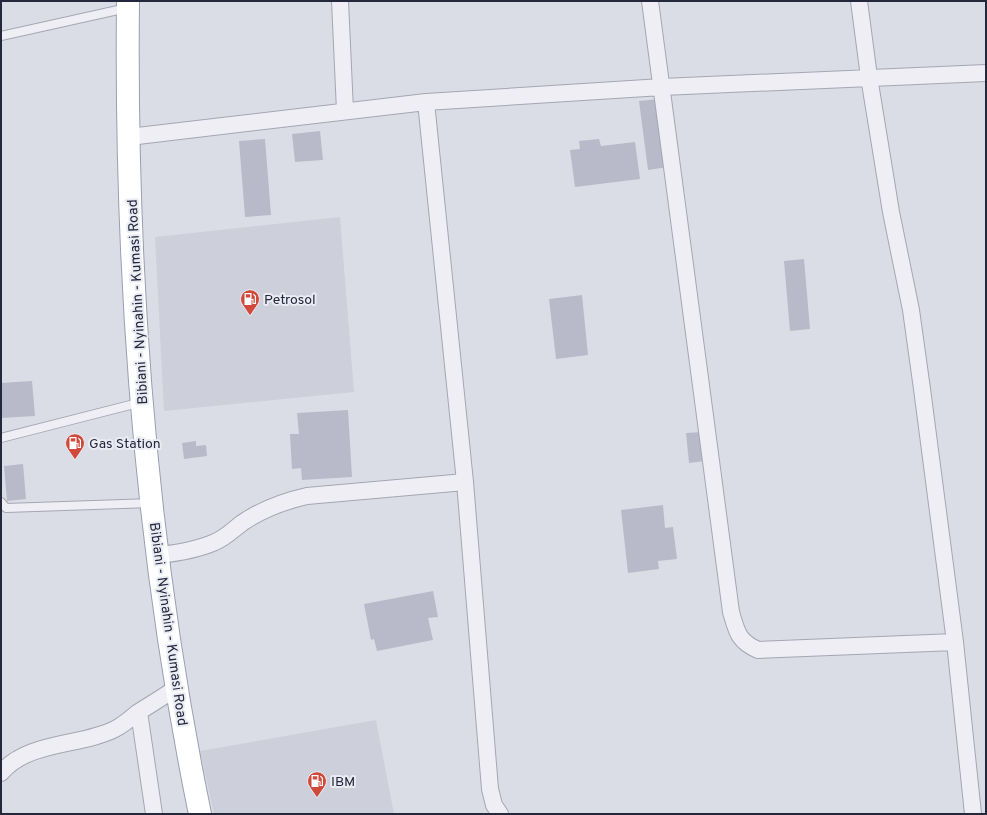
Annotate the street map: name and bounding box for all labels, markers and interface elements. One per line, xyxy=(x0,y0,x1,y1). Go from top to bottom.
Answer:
street label: Bibiani - Nyinahin - Kumasi Road xyxy=(125,199,152,405)
fuel station icon: Petrosol xyxy=(239,288,261,316)
place label: Petrosol xyxy=(264,292,316,309)
fuel station icon: Gas Station xyxy=(64,432,86,460)
place label: Gas Station xyxy=(89,436,161,453)
street label: Bibiani - Nyinahin - Kumasi Road xyxy=(145,521,190,727)
fuel station icon: IBM xyxy=(306,770,328,798)
place label: IBM xyxy=(331,774,355,791)

